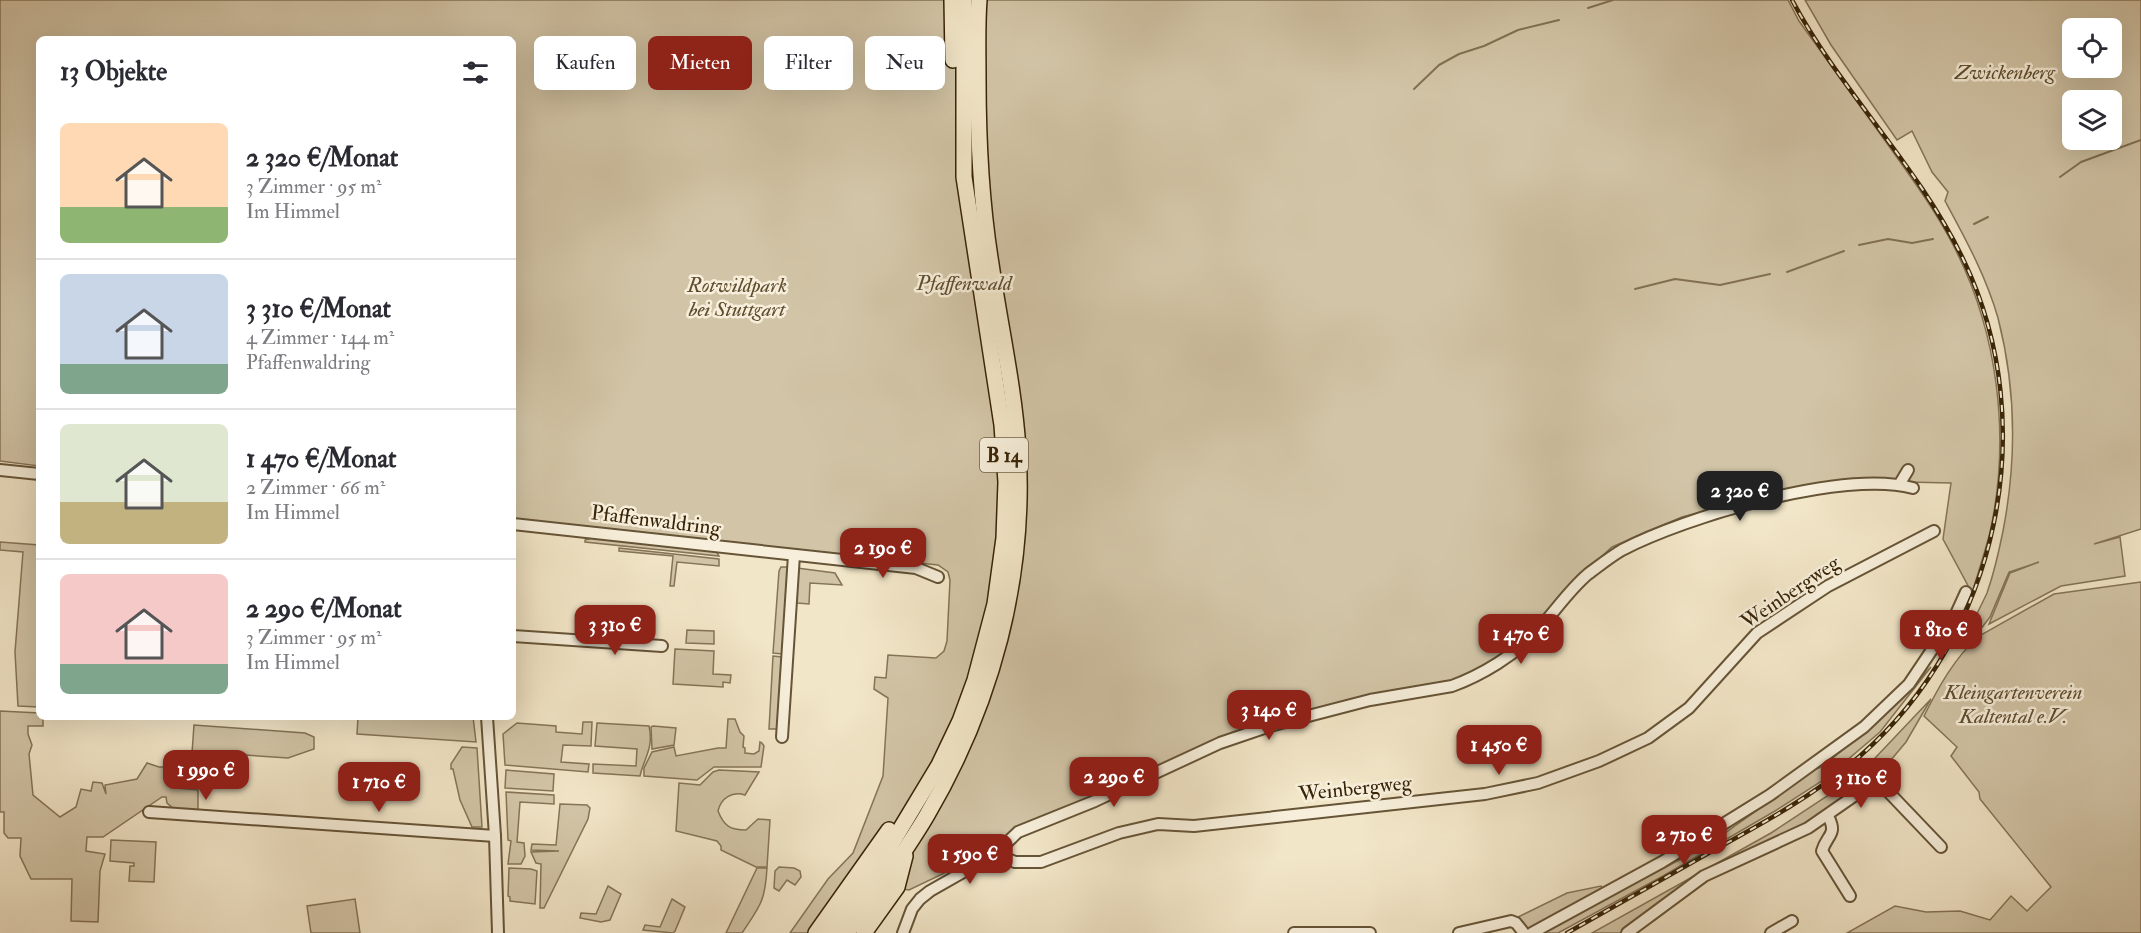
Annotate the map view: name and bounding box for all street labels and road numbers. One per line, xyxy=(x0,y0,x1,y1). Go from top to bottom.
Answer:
road number: B 14 xyxy=(980,438,1028,472)
street label: Pfaffenwaldring xyxy=(589,499,723,542)
street label: Weinbergweg xyxy=(1735,549,1845,636)
street label: Weinbergweg xyxy=(1296,769,1414,808)

